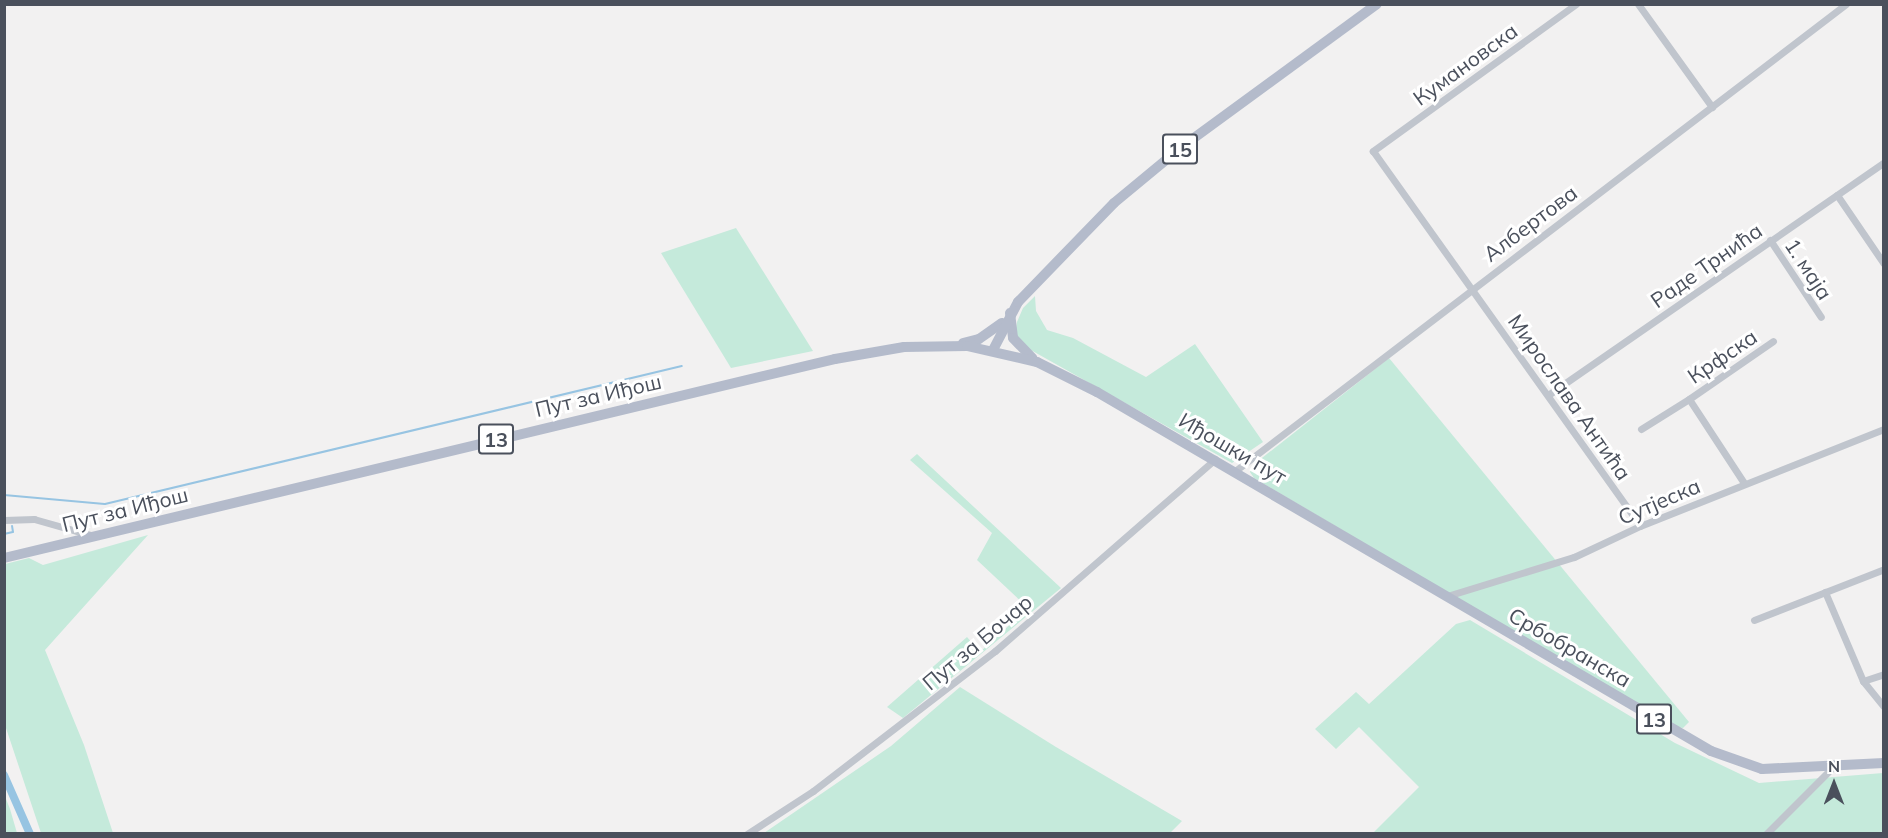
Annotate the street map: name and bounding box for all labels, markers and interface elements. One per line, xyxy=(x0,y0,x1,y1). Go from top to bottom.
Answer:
street label: Кумановска xyxy=(1408,18,1522,110)
road number: 15 xyxy=(1162,132,1198,166)
street label: Албертова xyxy=(1478,180,1582,266)
street label: Раде Трнића xyxy=(1645,217,1767,313)
street label: 1. маја xyxy=(1780,234,1838,304)
street label: Мирослава Антића xyxy=(1503,309,1637,485)
street label: Крфска xyxy=(1682,324,1762,388)
street label: Пут за Иђош xyxy=(532,368,664,422)
street label: Иђошки пут xyxy=(1175,407,1291,489)
road number: 13 xyxy=(478,422,514,456)
street label: Сутјеска xyxy=(1614,472,1704,530)
street label: Пут за Иђош xyxy=(59,481,191,537)
street label: Пут за Бочар xyxy=(917,589,1037,695)
street label: Србобранска xyxy=(1505,602,1635,692)
road number: 13 xyxy=(1636,702,1672,736)
north arrow xyxy=(1804,754,1864,814)
text: N xyxy=(1828,756,1840,776)

